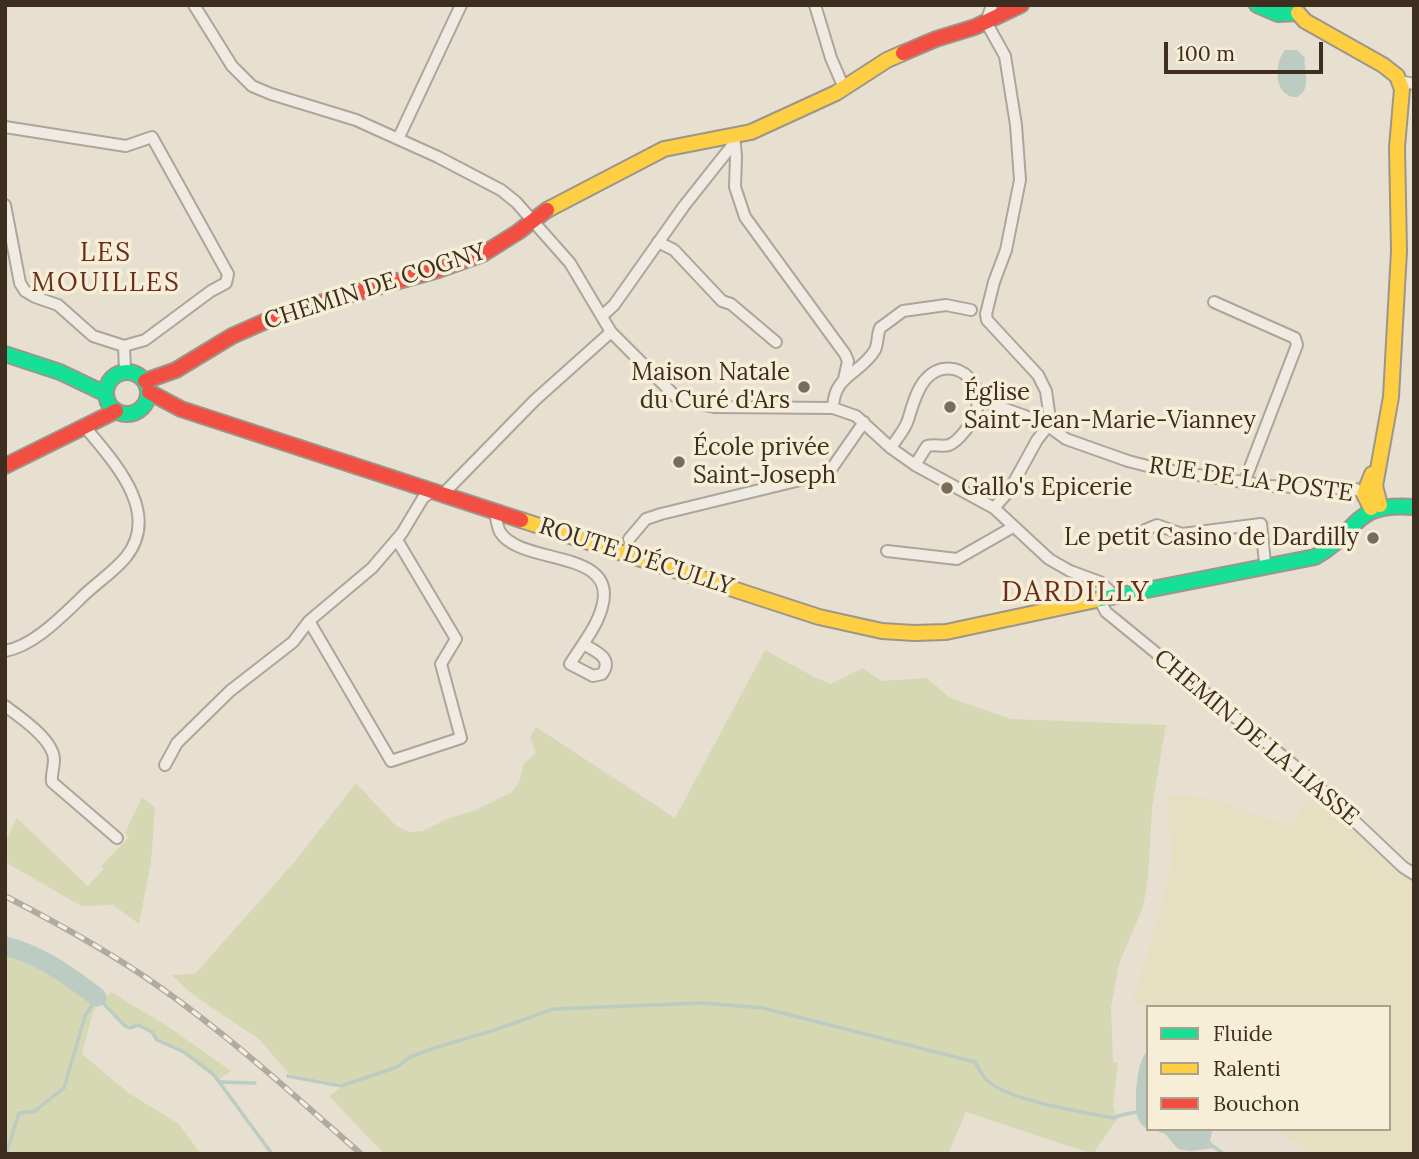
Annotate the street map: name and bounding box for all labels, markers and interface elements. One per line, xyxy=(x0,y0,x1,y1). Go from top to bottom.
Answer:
scale bar xyxy=(1167,28,1326,72)
text: 100 m xyxy=(1177,40,1235,67)
district label: LES MOUILLES xyxy=(32,238,180,300)
street label: CHEMIN DE COGNY xyxy=(260,238,490,336)
place label: Maison Natale du Curé d'Ars xyxy=(631,359,790,415)
marker: Maison Natale du Curé d'Ars xyxy=(796,379,812,395)
place label: Église Saint-Jean-Marie-Vianney xyxy=(964,379,1256,435)
marker: Église Saint-Jean-Marie-Vianney xyxy=(942,399,958,415)
place label: École privée Saint-Joseph xyxy=(693,434,836,490)
street label: RUE DE LA POSTE xyxy=(1147,451,1355,509)
marker: École privée Saint-Joseph xyxy=(671,454,687,470)
place label: Gallo's Epicerie xyxy=(961,474,1132,502)
marker: Gallo's Epicerie xyxy=(939,480,955,496)
street label: ROUTE D'ÉCULLY xyxy=(535,512,737,602)
place label: Le petit Casino de Dardilly xyxy=(1064,524,1359,552)
marker: Le petit Casino de Dardilly xyxy=(1365,530,1381,546)
district label: DARDILLY xyxy=(1002,576,1150,610)
street label: CHEMIN DE LA LIASSE xyxy=(1148,644,1364,832)
legend xyxy=(1146,1005,1391,1131)
text: Fluide xyxy=(1213,1020,1273,1047)
text: Ralenti xyxy=(1213,1055,1281,1082)
text: Bouchon xyxy=(1213,1090,1300,1117)

